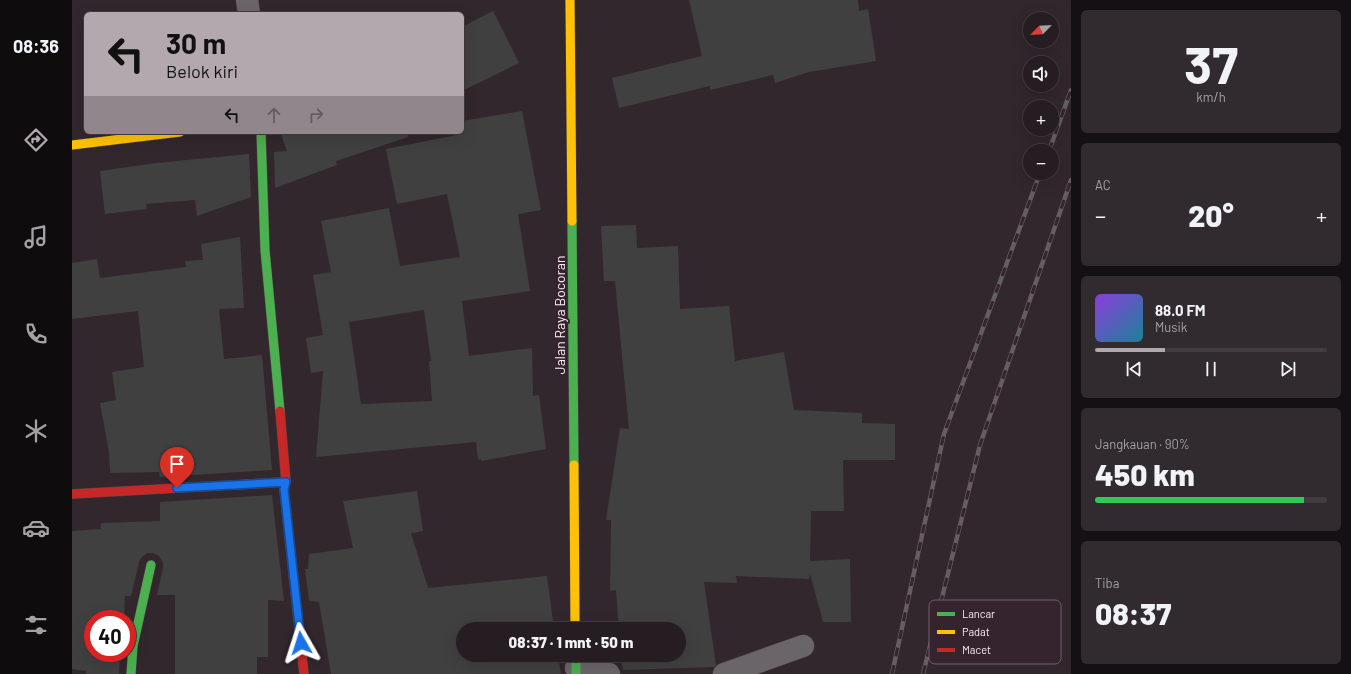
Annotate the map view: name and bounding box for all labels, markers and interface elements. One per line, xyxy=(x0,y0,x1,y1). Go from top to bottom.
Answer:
north arrow xyxy=(1023,12,1059,48)
map controls xyxy=(1023,12,1059,180)
text: 30 m xyxy=(166,26,226,60)
icon: left xyxy=(100,28,152,80)
text: 37 xyxy=(1184,32,1238,94)
text: 08:36 xyxy=(13,35,59,57)
button: sound xyxy=(1023,56,1059,92)
text: Belok kiri xyxy=(166,60,238,82)
text: km/h xyxy=(1196,89,1226,105)
button: + xyxy=(1023,100,1059,136)
icon: left xyxy=(221,104,243,126)
icon: ahead xyxy=(263,104,285,126)
icon: right xyxy=(305,104,327,126)
icon: directions xyxy=(22,126,50,154)
button: − xyxy=(1023,144,1059,180)
text: AC xyxy=(1095,177,1111,193)
text: 20° xyxy=(1188,197,1234,233)
text: − xyxy=(1095,202,1106,228)
text: + xyxy=(1316,202,1327,228)
icon: music xyxy=(22,223,50,251)
street label: Jalan Raya Bocoran xyxy=(551,256,568,374)
text: 88.0 FM xyxy=(1155,301,1206,319)
text: Musik xyxy=(1155,319,1187,335)
icon: phone xyxy=(22,320,50,348)
icon: previous xyxy=(1123,358,1145,380)
icon: pause xyxy=(1200,358,1222,380)
icon: next xyxy=(1277,358,1299,380)
icon: climate xyxy=(22,417,50,445)
text: Jangkauan · 90% xyxy=(1095,436,1190,452)
pin xyxy=(160,447,194,488)
icon: arrive xyxy=(166,453,188,475)
text: 450 km xyxy=(1095,456,1195,492)
icon: car xyxy=(22,514,50,542)
text: Tiba xyxy=(1095,575,1119,591)
text: 08:37 xyxy=(1095,595,1171,631)
legend xyxy=(929,600,1061,664)
text: Lancar xyxy=(962,607,995,620)
speed limit sign: 40 xyxy=(84,610,136,662)
icon: filters xyxy=(22,611,50,639)
position arrow xyxy=(280,622,322,664)
text: Padat xyxy=(962,625,990,638)
text: 08:37 · 1 mnt · 50 m xyxy=(509,633,633,651)
text: Macet xyxy=(962,643,991,656)

